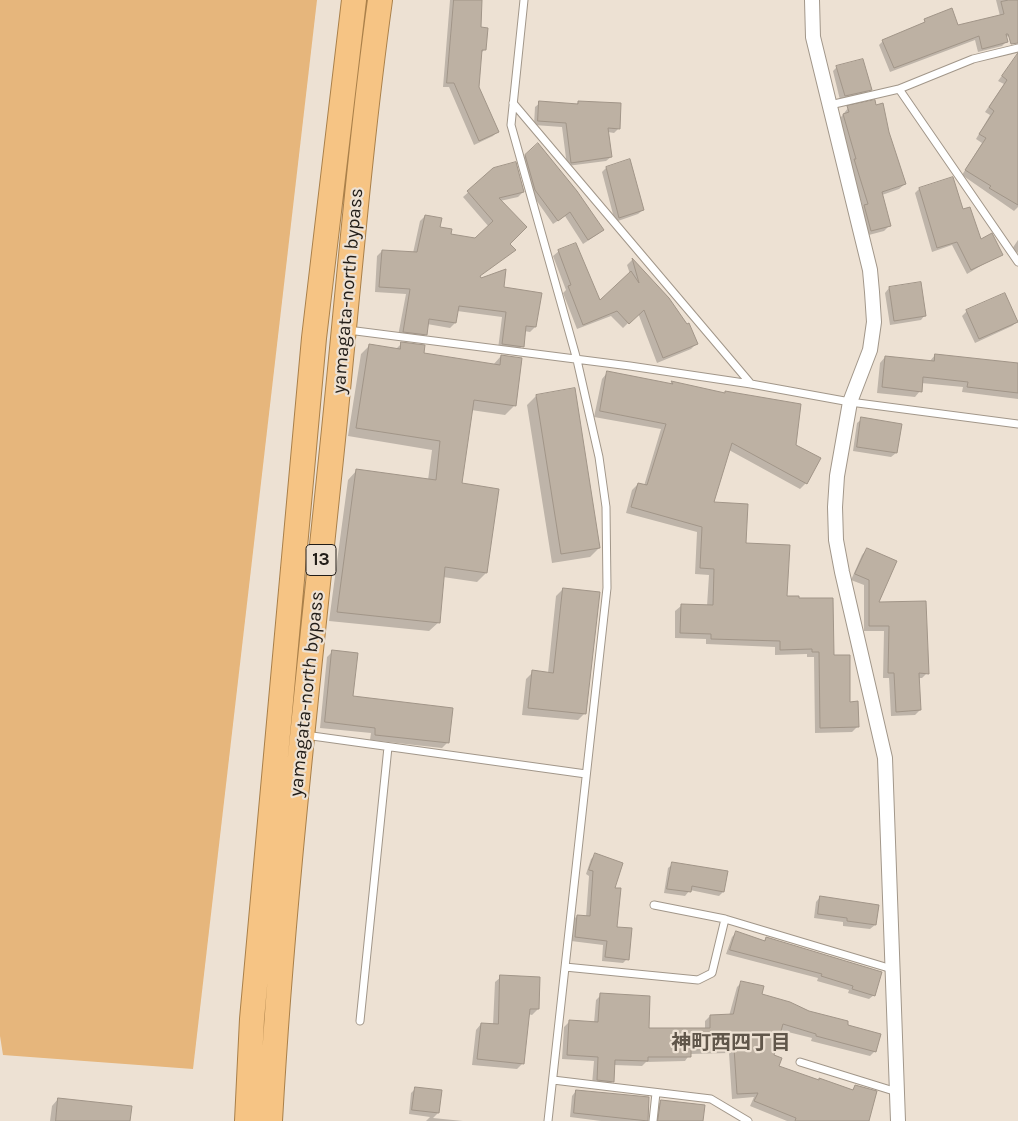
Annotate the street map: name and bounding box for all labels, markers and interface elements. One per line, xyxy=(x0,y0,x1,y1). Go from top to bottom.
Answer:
street label: yamagata-north bypass xyxy=(328,187,368,395)
road number: 13 xyxy=(306,544,336,576)
street label: yamagata-north bypass xyxy=(285,590,329,798)
district label: 神町西四丁目 xyxy=(671,1031,791,1055)

